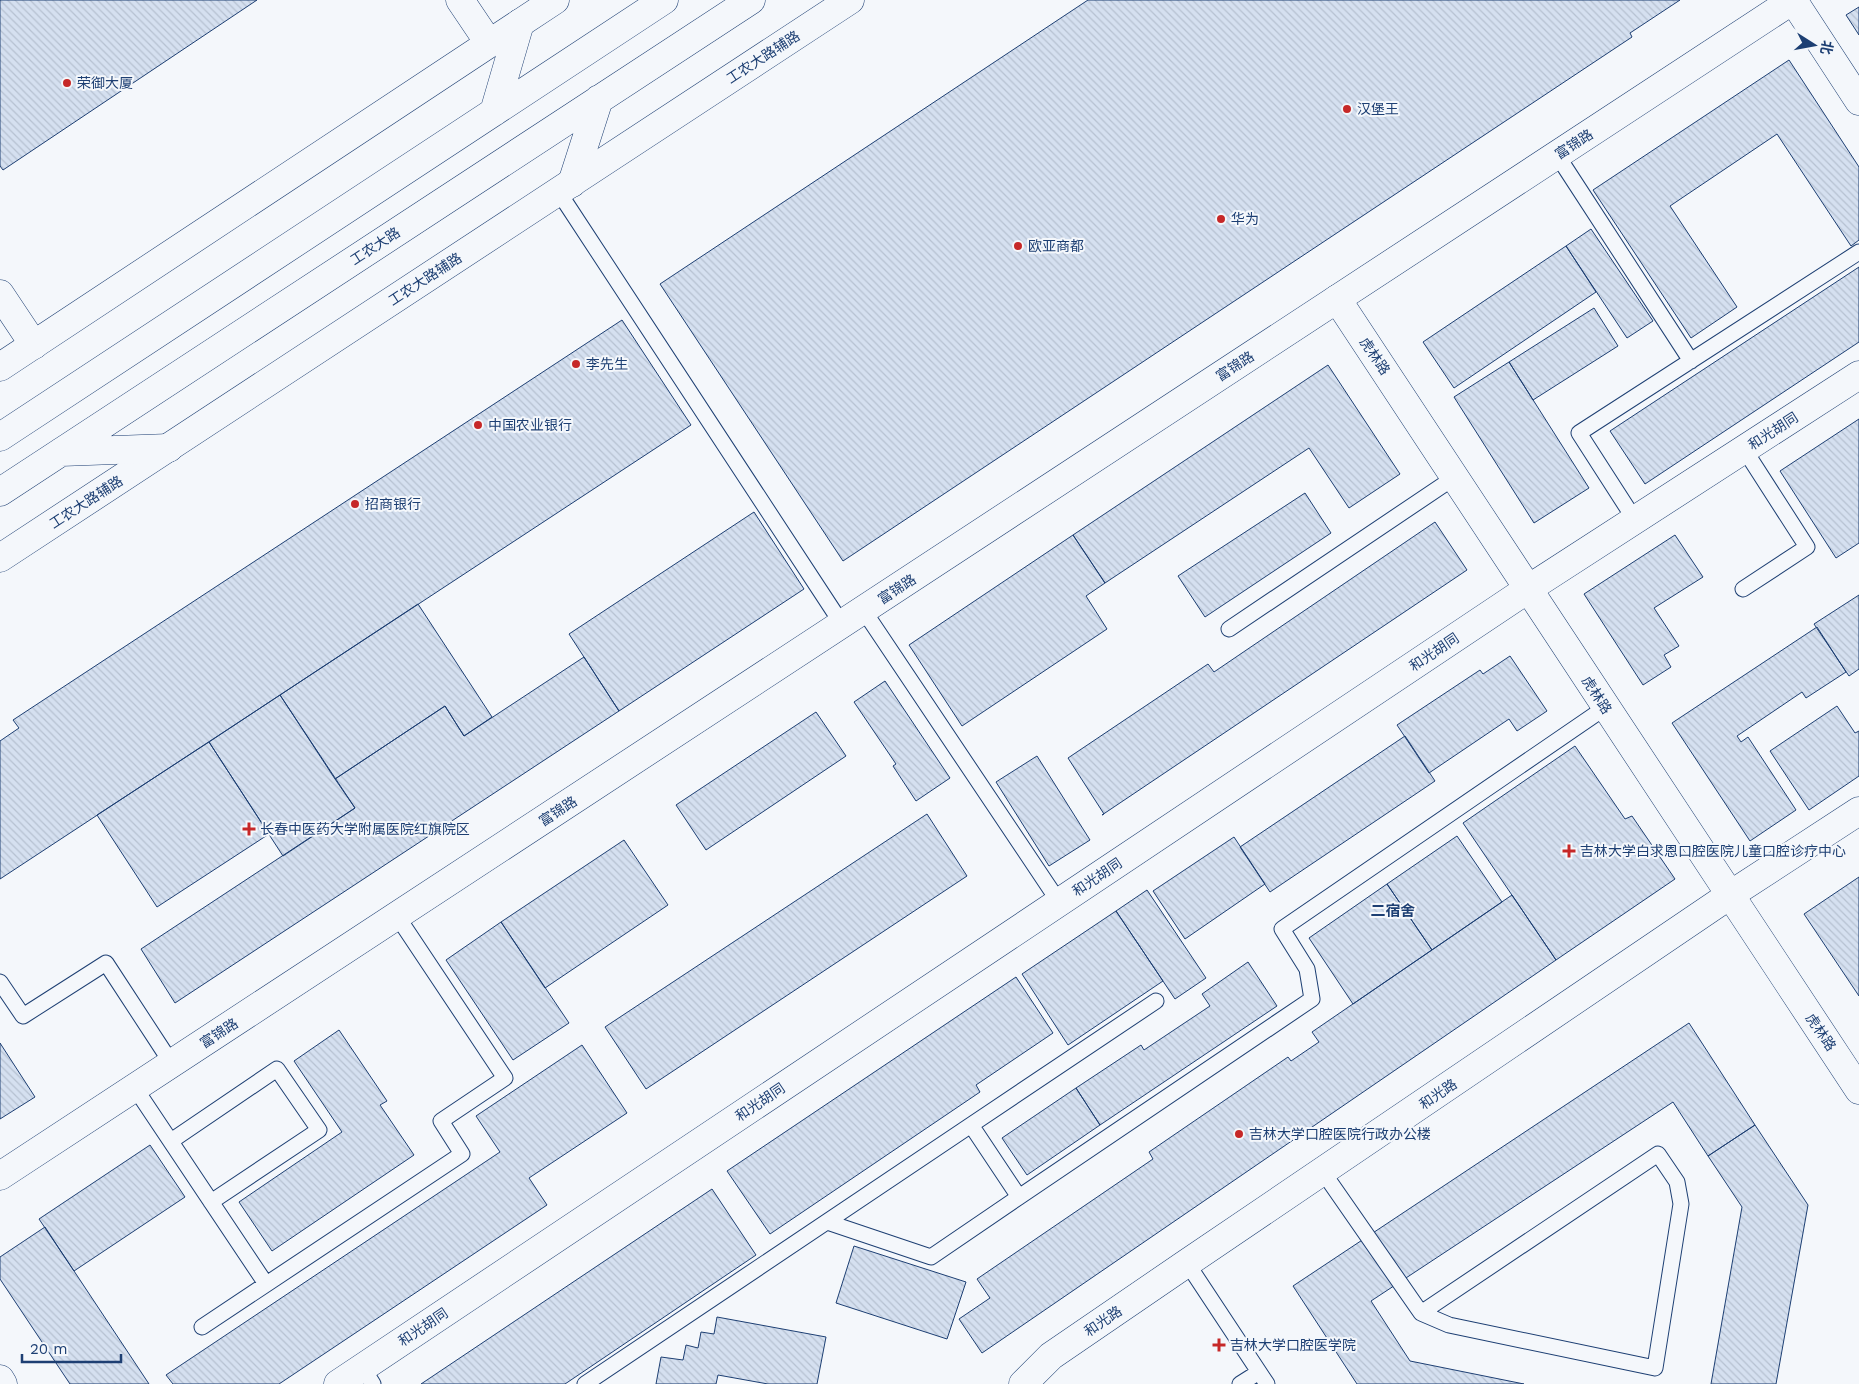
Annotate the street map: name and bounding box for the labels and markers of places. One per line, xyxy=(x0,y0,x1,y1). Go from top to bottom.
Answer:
place label: 荣御大厦 xyxy=(77,75,133,91)
marker: 荣御大厦 xyxy=(61,77,73,89)
place label: 汉堡王 xyxy=(1357,101,1399,117)
marker: 汉堡王 xyxy=(1341,103,1353,115)
place label: 华为 xyxy=(1231,211,1259,227)
marker: 华为 xyxy=(1215,213,1227,225)
place label: 欧亚商都 xyxy=(1028,238,1084,254)
marker: 欧亚商都 xyxy=(1012,240,1024,252)
place label: 李先生 xyxy=(586,356,628,372)
marker: 李先生 xyxy=(570,358,582,370)
place label: 中国农业银行 xyxy=(488,417,572,433)
marker: 中国农业银行 xyxy=(472,419,484,431)
place label: 招商银行 xyxy=(365,496,421,512)
marker: 招商银行 xyxy=(349,498,361,510)
place label: 长春中医药大学附属医院红旗院区 xyxy=(260,821,470,837)
marker: 长春中医药大学附属医院红旗院区 xyxy=(242,822,256,836)
place label: 吉林大学白求恩口腔医院儿童口腔诊疗中心 xyxy=(1580,843,1846,859)
marker: 吉林大学白求恩口腔医院儿童口腔诊疗中心 xyxy=(1562,844,1576,858)
place label: 吉林大学口腔医院行政办公楼 xyxy=(1249,1126,1431,1142)
marker: 吉林大学口腔医院行政办公楼 xyxy=(1233,1128,1245,1140)
place label: 吉林大学口腔医学院 xyxy=(1230,1337,1356,1353)
marker: 吉林大学口腔医学院 xyxy=(1212,1338,1226,1352)

